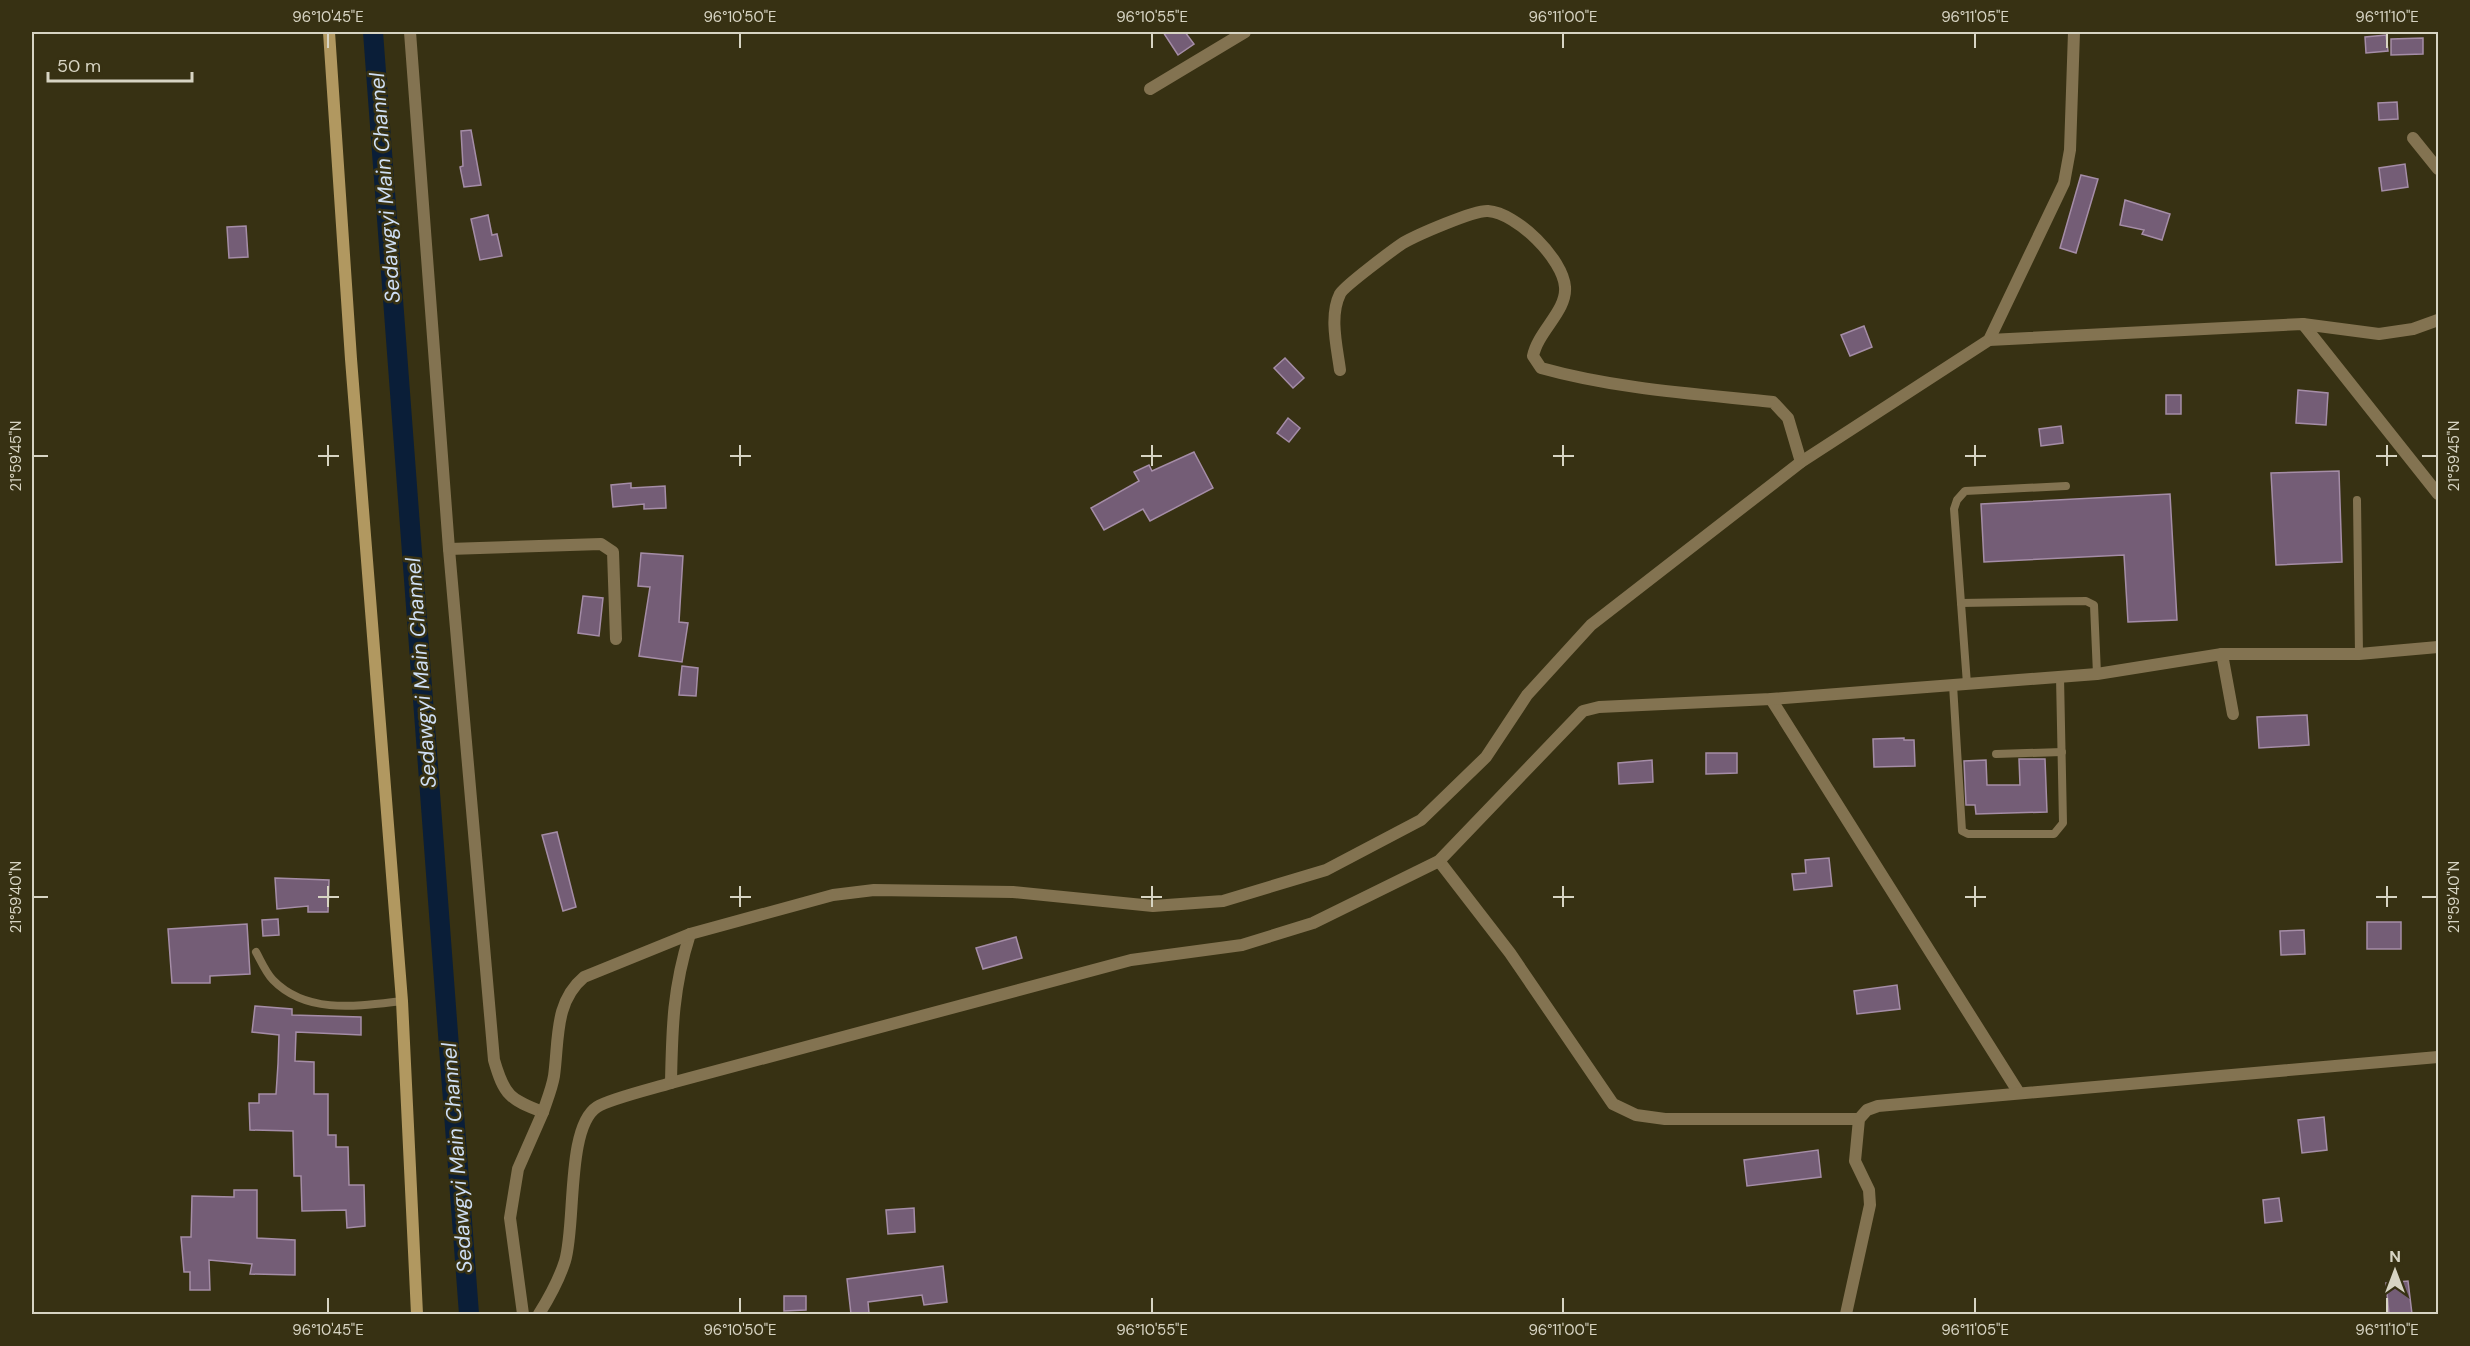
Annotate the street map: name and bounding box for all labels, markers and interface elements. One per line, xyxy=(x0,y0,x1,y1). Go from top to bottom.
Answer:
text: 96°10'45"E xyxy=(292,7,364,27)
text: 96°10'50"E xyxy=(703,7,777,27)
text: 96°10'55"E xyxy=(1116,7,1188,27)
text: 96°11'00"E xyxy=(1528,7,1598,27)
text: 96°11'05"E xyxy=(1941,7,2009,27)
text: 96°11'10"E xyxy=(2355,7,2419,27)
scale bar xyxy=(48,45,192,83)
text: 50 m xyxy=(57,54,101,78)
water label: Sedawgyi Main Channel xyxy=(363,72,407,304)
text: 21°59'45"N xyxy=(6,421,26,491)
text: 21°59'45"N xyxy=(2444,421,2464,491)
water label: Sedawgyi Main Channel xyxy=(399,557,443,789)
text: 21°59'40"N xyxy=(6,861,26,933)
text: 21°59'40"N xyxy=(2444,861,2464,933)
water label: Sedawgyi Main Channel xyxy=(435,1042,479,1274)
north arrow xyxy=(2365,1241,2425,1301)
text: N xyxy=(2389,1246,2401,1267)
text: 96°10'45"E xyxy=(292,1320,364,1340)
text: 96°10'50"E xyxy=(703,1320,777,1340)
text: 96°10'55"E xyxy=(1116,1320,1188,1340)
text: 96°11'00"E xyxy=(1528,1320,1598,1340)
text: 96°11'05"E xyxy=(1941,1320,2009,1340)
text: 96°11'10"E xyxy=(2355,1320,2419,1340)

